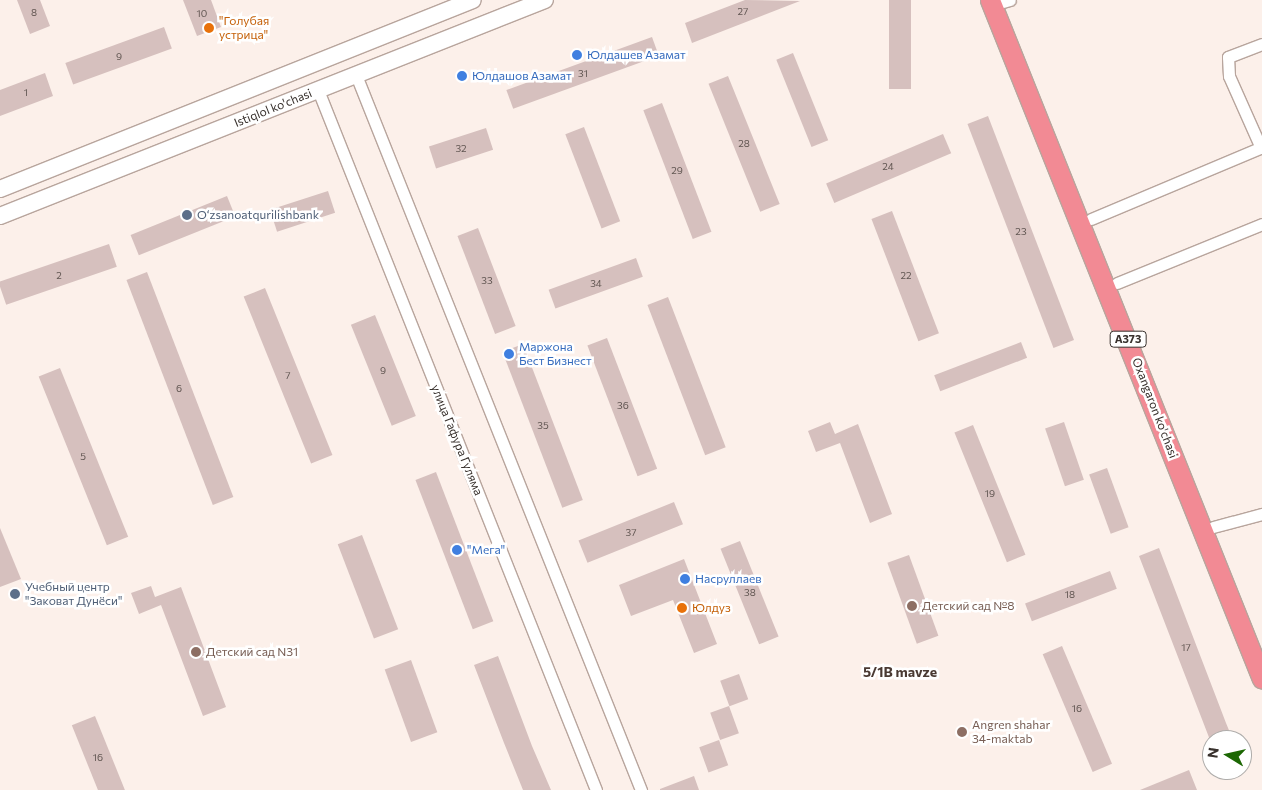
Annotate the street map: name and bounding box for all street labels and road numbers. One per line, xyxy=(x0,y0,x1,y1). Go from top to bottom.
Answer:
street label: Istiqlol ko'chasi xyxy=(232,86,314,130)
road number: A373 xyxy=(1109,330,1147,348)
street label: Oxangaron ko'chasi xyxy=(1129,356,1181,460)
street label: улица Гафура Гуляма xyxy=(428,383,486,497)

